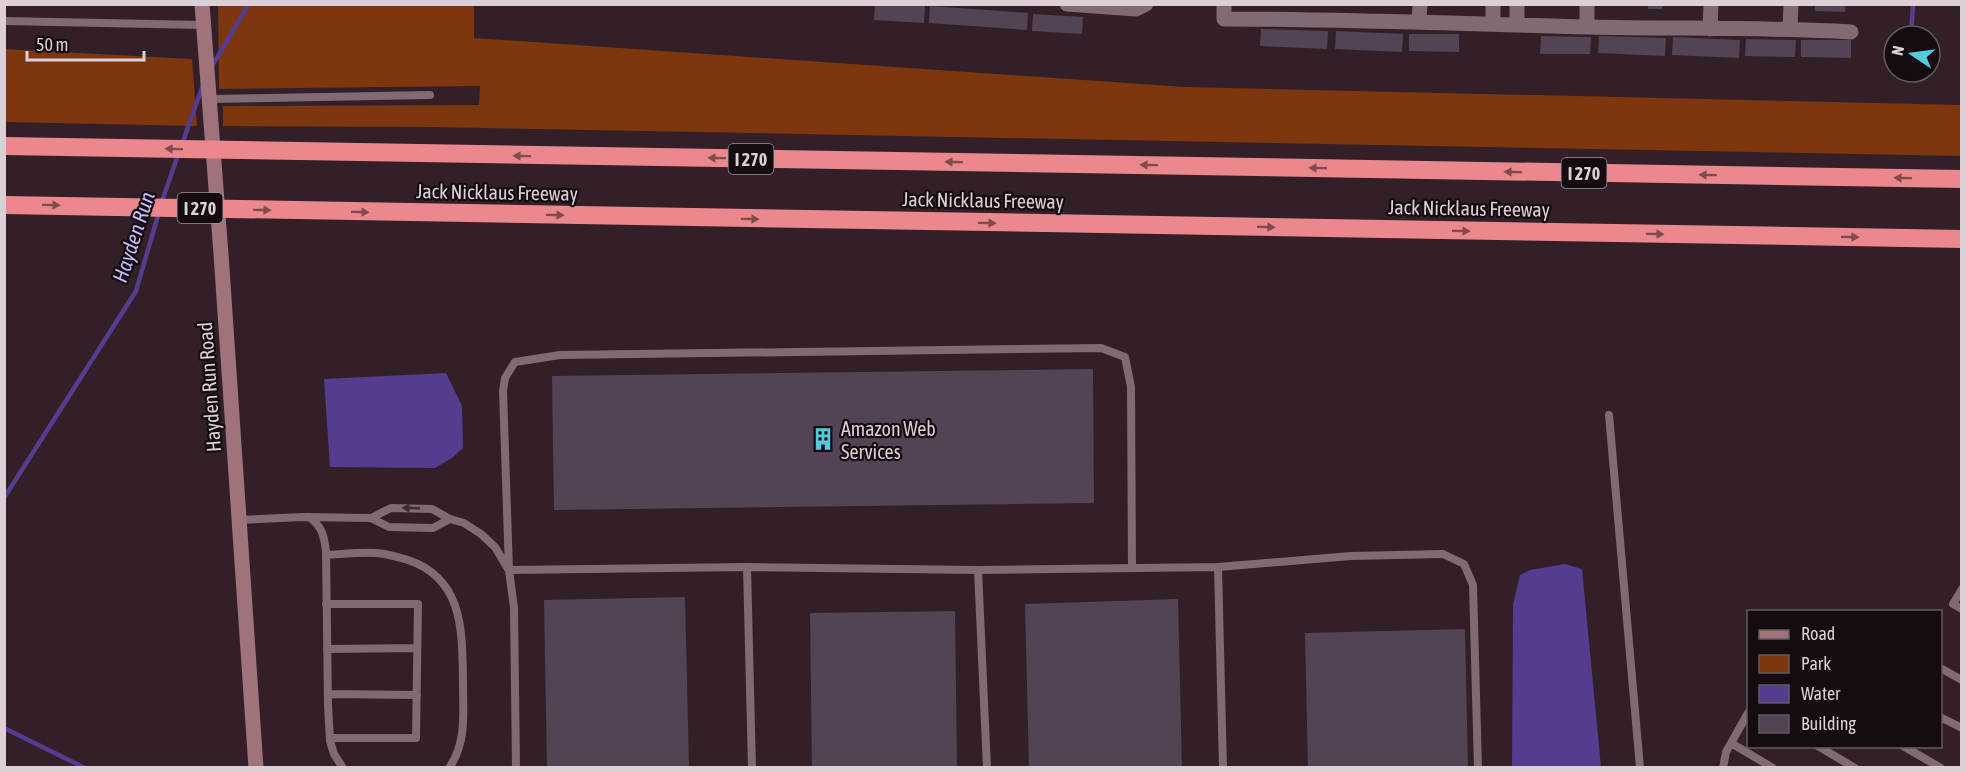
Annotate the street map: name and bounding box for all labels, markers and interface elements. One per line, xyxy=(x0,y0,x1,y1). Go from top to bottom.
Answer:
scale bar xyxy=(27,24,144,62)
north arrow xyxy=(1882,24,1942,84)
text: 50 m xyxy=(36,34,68,55)
text: N xyxy=(1888,44,1907,57)
road number: I 270 xyxy=(728,144,774,174)
one-way arrow xyxy=(164,145,183,154)
one-way arrow xyxy=(512,151,531,160)
one-way arrow xyxy=(707,154,726,163)
one-way arrow xyxy=(944,157,963,167)
road number: I 270 xyxy=(1562,158,1606,188)
one-way arrow xyxy=(1139,160,1158,170)
one-way arrow xyxy=(1309,163,1328,173)
one-way arrow xyxy=(1504,167,1523,176)
one-way arrow xyxy=(1699,170,1718,180)
one-way arrow xyxy=(1894,173,1913,183)
street label: Jack Nicklaus Freeway xyxy=(416,179,578,205)
street label: Jack Nicklaus Freeway xyxy=(902,187,1064,213)
water label: Hayden Run xyxy=(107,189,159,285)
road number: I 270 xyxy=(178,193,222,223)
street label: Jack Nicklaus Freeway xyxy=(1388,195,1550,221)
one-way arrow xyxy=(42,200,61,210)
one-way arrow xyxy=(252,205,271,215)
one-way arrow xyxy=(351,207,370,217)
one-way arrow xyxy=(546,210,565,220)
one-way arrow xyxy=(741,214,760,223)
one-way arrow xyxy=(978,218,997,227)
one-way arrow xyxy=(1256,223,1275,232)
one-way arrow xyxy=(1451,226,1470,236)
one-way arrow xyxy=(1646,229,1665,239)
one-way arrow xyxy=(1841,233,1860,242)
street label: Hayden Run Road xyxy=(193,321,225,453)
place label: Amazon Web Services xyxy=(841,417,936,463)
building icon: Amazon Web Services xyxy=(810,426,836,452)
one-way arrow xyxy=(401,504,420,513)
legend xyxy=(1747,610,1942,748)
text: Road xyxy=(1801,623,1835,644)
text: Park xyxy=(1801,653,1831,674)
text: Water xyxy=(1801,683,1841,704)
text: Building xyxy=(1801,713,1856,734)

